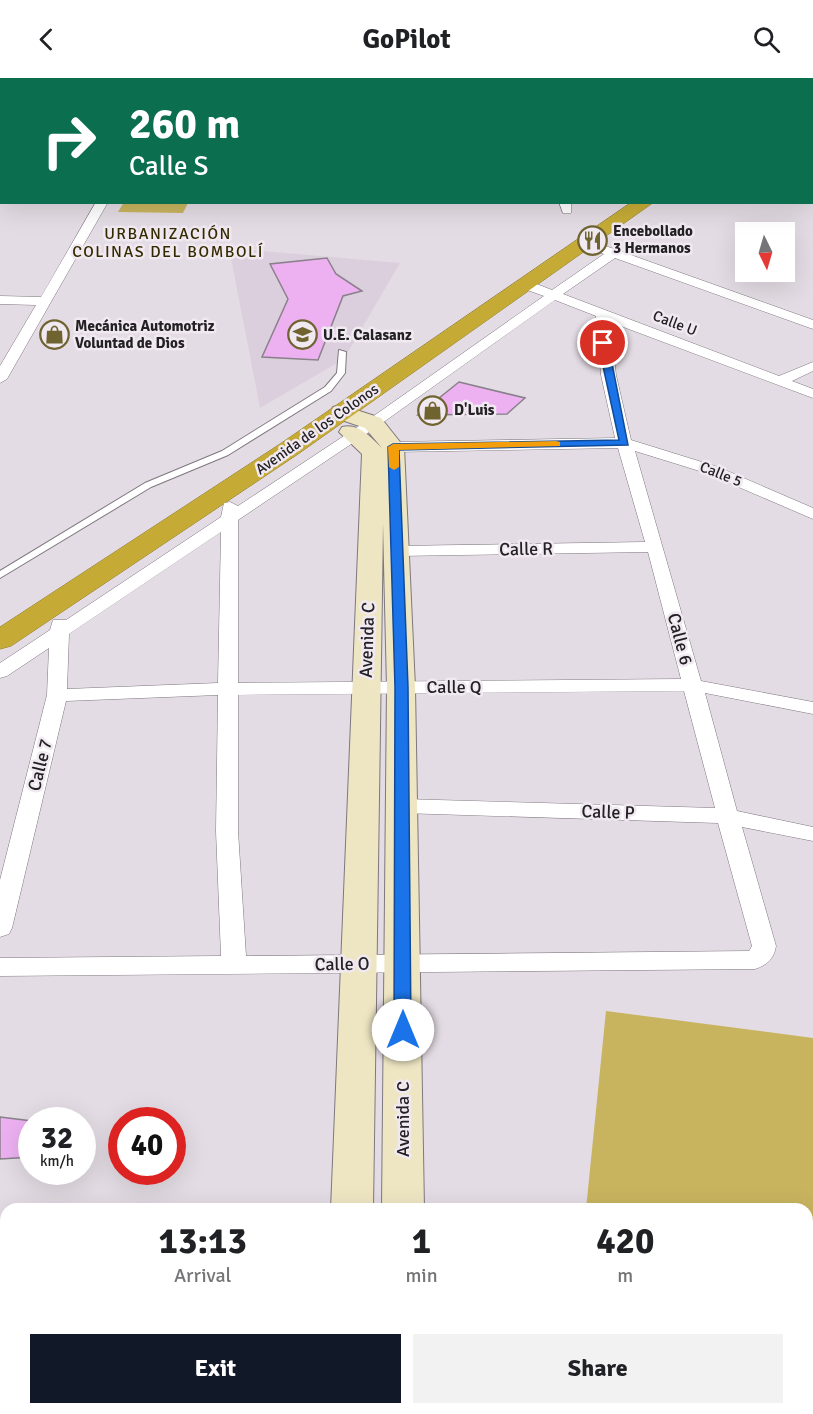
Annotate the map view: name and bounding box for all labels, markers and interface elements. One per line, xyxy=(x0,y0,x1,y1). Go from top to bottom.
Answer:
icon: back xyxy=(30,23,63,56)
text: GoPilot xyxy=(362,23,451,56)
icon: search xyxy=(750,23,783,56)
text: 260 m xyxy=(129,99,240,150)
icon: right xyxy=(30,102,108,180)
text: Calle S xyxy=(129,150,209,183)
place label: Encebollado 3 Hermanos xyxy=(613,222,693,257)
north arrow xyxy=(735,222,795,282)
map controls xyxy=(735,222,795,282)
district label: URBANIZACIÓN COLINAS DEL BOMBOLÍ xyxy=(72,224,264,262)
restaurant icon: Encebollado 3 Hermanos xyxy=(576,224,608,256)
street label: Calle U xyxy=(650,306,700,340)
place label: Mecánica Automotriz Voluntad de Dios xyxy=(75,317,215,352)
pin xyxy=(577,317,628,368)
shop icon: Mecánica Automotriz Voluntad de Dios xyxy=(38,319,70,351)
school or university icon: U.E. Calasanz xyxy=(286,319,318,351)
place label: U.E. Calasanz xyxy=(323,326,412,344)
icon: arrive xyxy=(586,326,619,359)
street label: Avenida de los Colonos xyxy=(252,379,382,478)
shop icon: D'Luis xyxy=(417,394,449,426)
place label: D'Luis xyxy=(454,401,495,419)
street label: Calle 5 xyxy=(697,457,745,491)
street label: Calle R xyxy=(499,538,553,560)
street label: Avenida C xyxy=(355,602,379,678)
street label: Calle 6 xyxy=(663,611,697,667)
street label: Calle Q xyxy=(427,676,481,698)
street label: Calle 7 xyxy=(23,737,57,793)
street label: Calle P xyxy=(581,800,635,824)
street label: Calle O xyxy=(314,953,370,975)
position arrow xyxy=(371,998,435,1062)
street label: Avenida C xyxy=(392,1081,414,1157)
speed limit sign: 40 xyxy=(108,1107,186,1185)
text: 32 xyxy=(41,1120,73,1157)
text: km/h xyxy=(40,1152,74,1170)
text: 13:13 xyxy=(159,1219,247,1264)
text: 1 xyxy=(412,1219,431,1264)
text: 420 xyxy=(596,1219,654,1264)
text: Arrival xyxy=(174,1263,231,1288)
text: min xyxy=(405,1263,438,1288)
text: m xyxy=(617,1263,633,1288)
button: Exit xyxy=(30,1334,401,1403)
button: Share xyxy=(413,1334,783,1403)

